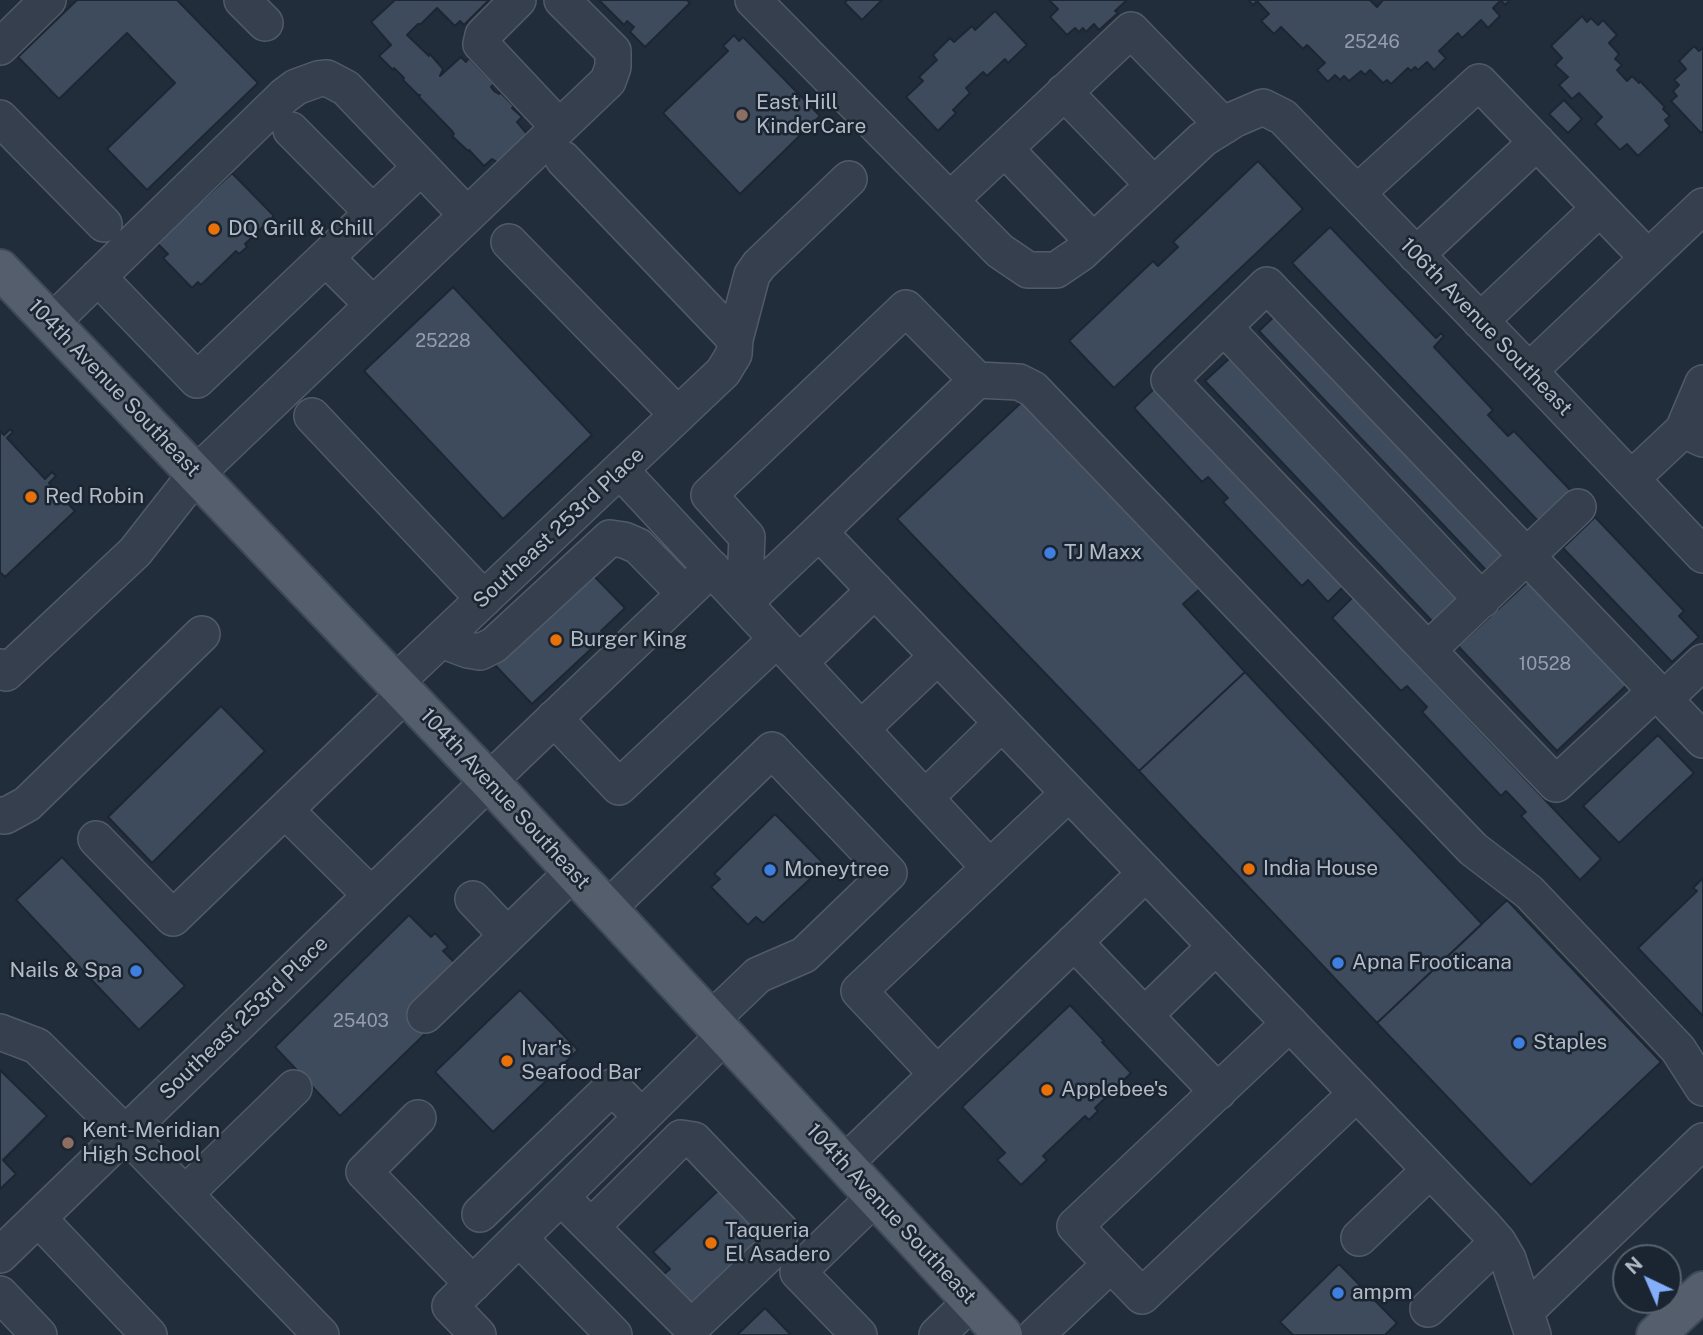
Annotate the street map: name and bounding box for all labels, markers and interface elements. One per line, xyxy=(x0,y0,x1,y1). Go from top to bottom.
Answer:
house number: 25246 xyxy=(1344,31,1400,53)
place label: East Hill KinderCare xyxy=(756,90,866,140)
marker: East Hill KinderCare xyxy=(734,107,750,123)
place label: DQ Grill & Chill xyxy=(228,216,374,242)
marker: DQ Grill & Chill xyxy=(206,221,222,237)
street label: 106th Avenue Southeast xyxy=(1395,233,1577,421)
street label: 104th Avenue Southeast xyxy=(22,294,206,482)
house number: 25228 xyxy=(415,330,471,352)
street label: Southeast 253rd Place xyxy=(468,442,650,614)
place label: Red Robin xyxy=(45,484,144,510)
marker: Red Robin xyxy=(23,489,39,505)
place label: TJ Maxx xyxy=(1064,540,1142,566)
marker: TJ Maxx xyxy=(1042,545,1058,561)
place label: Burger King xyxy=(570,627,687,653)
marker: Burger King xyxy=(548,632,564,648)
house number: 10528 xyxy=(1519,653,1571,675)
street label: 104th Avenue Southeast xyxy=(415,704,595,894)
place label: India House xyxy=(1263,856,1378,882)
place label: Moneytree xyxy=(784,857,889,883)
marker: India House xyxy=(1241,861,1257,877)
marker: Moneytree xyxy=(762,862,778,878)
street label: Southeast 253rd Place xyxy=(154,931,334,1105)
place label: Apna Frooticana xyxy=(1352,950,1512,976)
marker: Apna Frooticana xyxy=(1330,955,1346,971)
place label: Nails & Spa xyxy=(9,958,122,984)
marker: Nails & Spa xyxy=(128,963,144,979)
house number: 25403 xyxy=(333,1010,389,1032)
place label: Staples xyxy=(1533,1030,1607,1056)
marker: Staples xyxy=(1511,1035,1527,1051)
place label: Ivar's Seafood Bar xyxy=(521,1036,642,1086)
marker: Ivar's Seafood Bar xyxy=(499,1053,515,1069)
place label: Applebee's xyxy=(1061,1077,1168,1103)
marker: Applebee's xyxy=(1039,1082,1055,1098)
place label: Kent-Meridian High School xyxy=(82,1118,220,1168)
street label: 104th Avenue Southeast xyxy=(801,1119,981,1309)
marker: Kent-Meridian High School xyxy=(60,1135,76,1151)
place label: Taqueria El Asadero xyxy=(725,1218,830,1268)
marker: Taqueria El Asadero xyxy=(703,1235,719,1251)
north arrow xyxy=(1612,1244,1682,1314)
text: N xyxy=(1621,1252,1647,1278)
place label: ampm xyxy=(1352,1280,1412,1306)
marker: ampm xyxy=(1330,1285,1346,1301)

